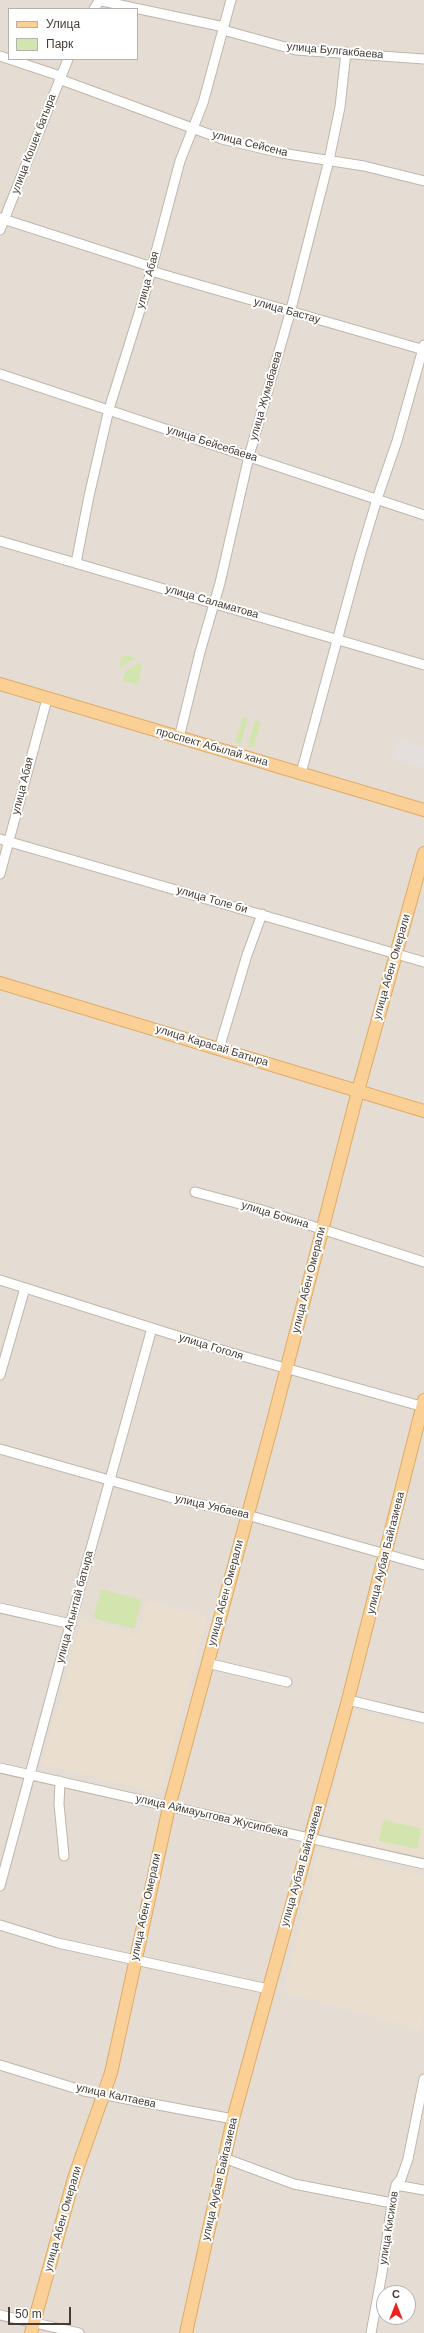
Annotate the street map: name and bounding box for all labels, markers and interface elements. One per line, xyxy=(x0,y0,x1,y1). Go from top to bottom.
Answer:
legend xyxy=(8,8,138,60)
text: Улица xyxy=(46,17,80,31)
text: Парк xyxy=(46,37,73,51)
street label: улица Булгакбаева xyxy=(286,40,384,62)
street label: улица Кошек батыра xyxy=(9,92,59,196)
street label: улица Сейсена xyxy=(211,128,289,160)
street label: улица Абая xyxy=(134,250,162,310)
street label: улица Бастау xyxy=(252,295,322,327)
street label: улица Жумабаева xyxy=(247,350,285,442)
street label: улица Бейсебаева xyxy=(165,423,259,465)
street label: улица Саламатова xyxy=(164,582,260,622)
street label: проспект Абылай хана xyxy=(155,725,269,769)
street label: улица Абая xyxy=(9,756,37,816)
street label: улица Толе би xyxy=(175,884,249,916)
street label: улица Абен Омерали xyxy=(371,913,413,1021)
street label: улица Карасай Батыра xyxy=(154,1023,270,1069)
street label: улица Бокина xyxy=(240,1198,310,1232)
street label: улица Абен Омерали xyxy=(289,1225,329,1335)
street label: улица Гоголя xyxy=(177,1331,245,1363)
street label: улица Аубая Байгазиева xyxy=(364,1490,408,1616)
street label: улица Уябаева xyxy=(174,1492,250,1522)
street label: улица Абен Омерали xyxy=(206,1539,246,1647)
street label: улица Агынтай батыра xyxy=(54,1549,96,1665)
street label: улица Аймауытова Жусипбека xyxy=(134,1792,290,1840)
street label: улица Аубая Байгазиева xyxy=(278,1804,326,1928)
street label: улица Абен Омерали xyxy=(128,1852,164,1962)
street label: улица Калтаева xyxy=(75,2081,157,2111)
street label: улица Аубая Байгазиева xyxy=(199,2116,241,2242)
street label: улица Абен Омерали xyxy=(42,2165,84,2273)
street label: улица Кисиков xyxy=(377,2190,401,2266)
north arrow xyxy=(376,2285,416,2325)
text: С xyxy=(392,2288,400,2300)
scale bar xyxy=(10,2299,73,2325)
text: 50 m xyxy=(15,2307,42,2321)

